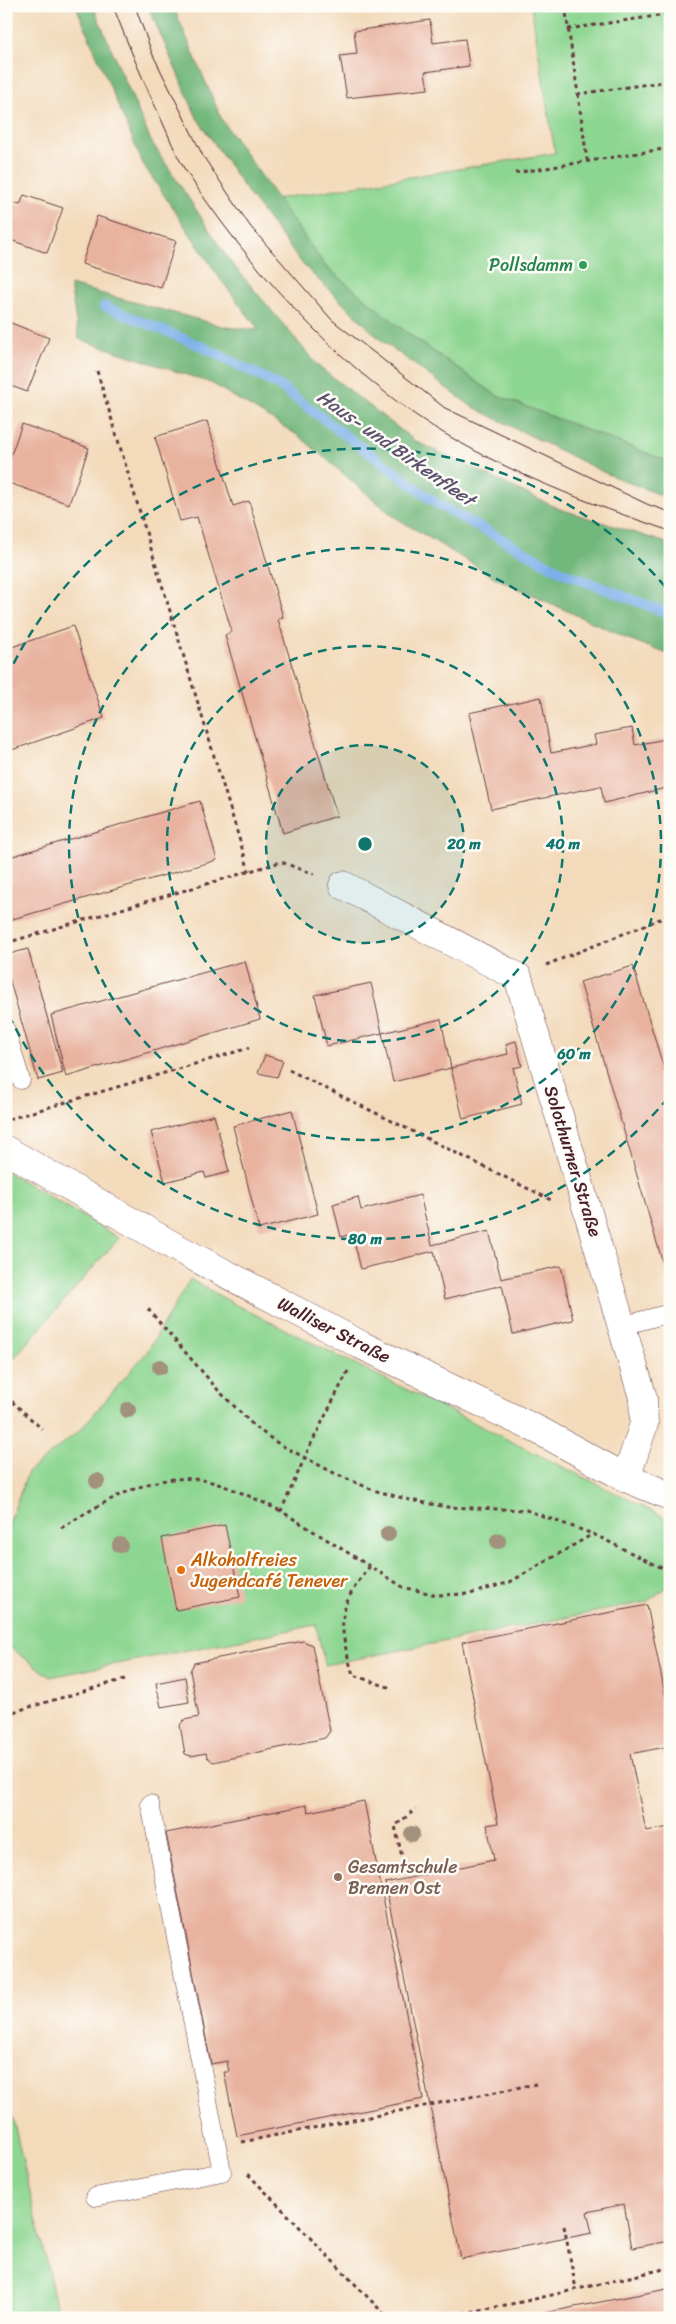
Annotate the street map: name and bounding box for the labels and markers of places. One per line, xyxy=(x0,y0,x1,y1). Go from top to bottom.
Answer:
place label: Pollsdamm xyxy=(489,249,573,281)
marker: Pollsdamm xyxy=(577,259,589,271)
centre of rings xyxy=(356,835,374,853)
place label: Alkoholfreies Jugendcafé Tenever xyxy=(190,1544,349,1597)
marker: Alkoholfreies Jugendcafé Tenever xyxy=(175,1564,187,1576)
place label: Gesamtschule Bremen Ost xyxy=(348,1851,458,1904)
marker: Gesamtschule Bremen Ost xyxy=(332,1871,344,1883)

